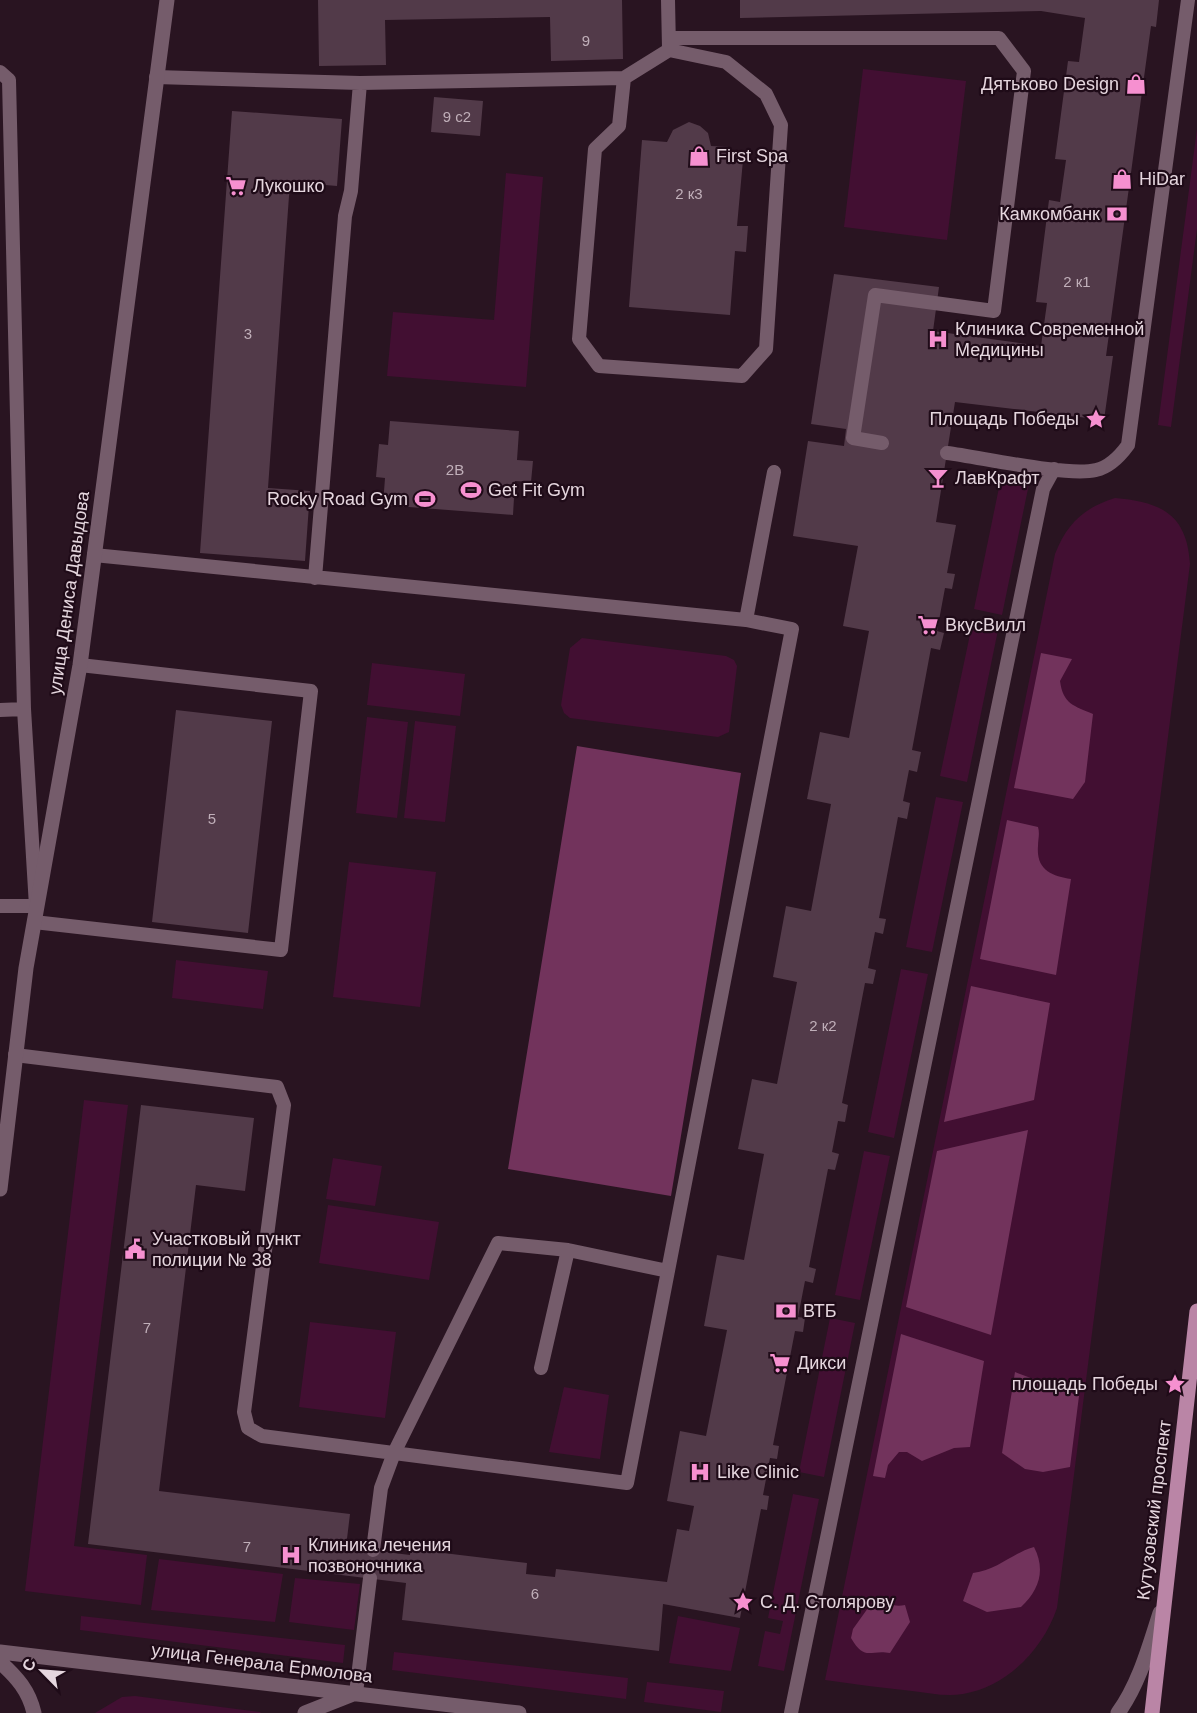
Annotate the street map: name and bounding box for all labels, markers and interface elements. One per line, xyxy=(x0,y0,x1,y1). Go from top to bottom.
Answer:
house number: 9 xyxy=(582,32,590,49)
shop icon: Дятьково Design xyxy=(1124,72,1148,96)
place label: Дятьково Design xyxy=(981,74,1119,94)
house number: 9 с2 xyxy=(443,108,471,125)
shop icon: First Spa xyxy=(687,144,711,168)
place label: First Spa xyxy=(716,146,789,166)
shop icon: HiDar xyxy=(1110,167,1134,191)
place label: HiDar xyxy=(1139,169,1185,189)
supermarket icon: Лукошко xyxy=(224,174,248,198)
place label: Лукошко xyxy=(253,176,325,196)
house number: 2 к3 xyxy=(675,185,703,202)
bank icon: Камкомбанк xyxy=(1105,202,1129,226)
place label: Камкомбанк xyxy=(999,204,1100,224)
house number: 2 к1 xyxy=(1063,273,1091,290)
place label: Клиника Современной Медицины xyxy=(955,319,1144,360)
house number: 3 xyxy=(244,325,252,342)
hospital icon: Клиника Современной Медицины xyxy=(926,327,950,351)
place icon: Площадь Победы xyxy=(1084,407,1108,431)
place label: Площадь Победы xyxy=(930,409,1079,429)
house number: 2В xyxy=(446,461,464,478)
bar icon: ЛавКрафт xyxy=(926,466,950,490)
place label: ЛавКрафт xyxy=(955,468,1040,488)
sports icon: Get Fit Gym xyxy=(459,478,483,502)
place label: Get Fit Gym xyxy=(488,480,585,500)
sports icon: Rocky Road Gym xyxy=(413,487,437,511)
street label: улица Дениса Давыдова xyxy=(45,489,93,696)
place label: Rocky Road Gym xyxy=(267,489,408,509)
supermarket icon: ВкусВилл xyxy=(916,613,940,637)
place label: ВкусВилл xyxy=(945,615,1026,635)
house number: 5 xyxy=(208,810,216,827)
house number: 2 к2 xyxy=(809,1017,837,1034)
place label: Участковый пункт полиции № 38 xyxy=(152,1229,301,1270)
public building icon: Участковый пункт полиции № 38 xyxy=(123,1237,147,1261)
bank icon: ВТБ xyxy=(774,1299,798,1323)
place label: ВТБ xyxy=(803,1301,837,1321)
house number: 7 xyxy=(143,1319,151,1336)
supermarket icon: Дикси xyxy=(768,1351,792,1375)
place label: Дикси xyxy=(797,1353,846,1373)
place icon: площадь Победы xyxy=(1163,1372,1187,1396)
place label: площадь Победы xyxy=(1012,1374,1158,1394)
street label: Кутузовский проспект xyxy=(1133,1419,1175,1601)
hospital icon: Like Clinic xyxy=(688,1460,712,1484)
place label: Like Clinic xyxy=(717,1462,799,1482)
place label: Клиника лечения позвоночника xyxy=(308,1535,451,1576)
house number: 7 xyxy=(243,1538,251,1555)
hospital icon: Клиника лечения позвоночника xyxy=(279,1543,303,1567)
house number: 6 xyxy=(531,1585,539,1602)
place icon: С. Д. Столярову xyxy=(731,1590,755,1614)
place label: С. Д. Столярову xyxy=(760,1592,894,1612)
street label: улица Генерала Ермолова xyxy=(150,1640,375,1687)
north arrow xyxy=(12,1641,72,1701)
text: С xyxy=(19,1656,39,1674)

